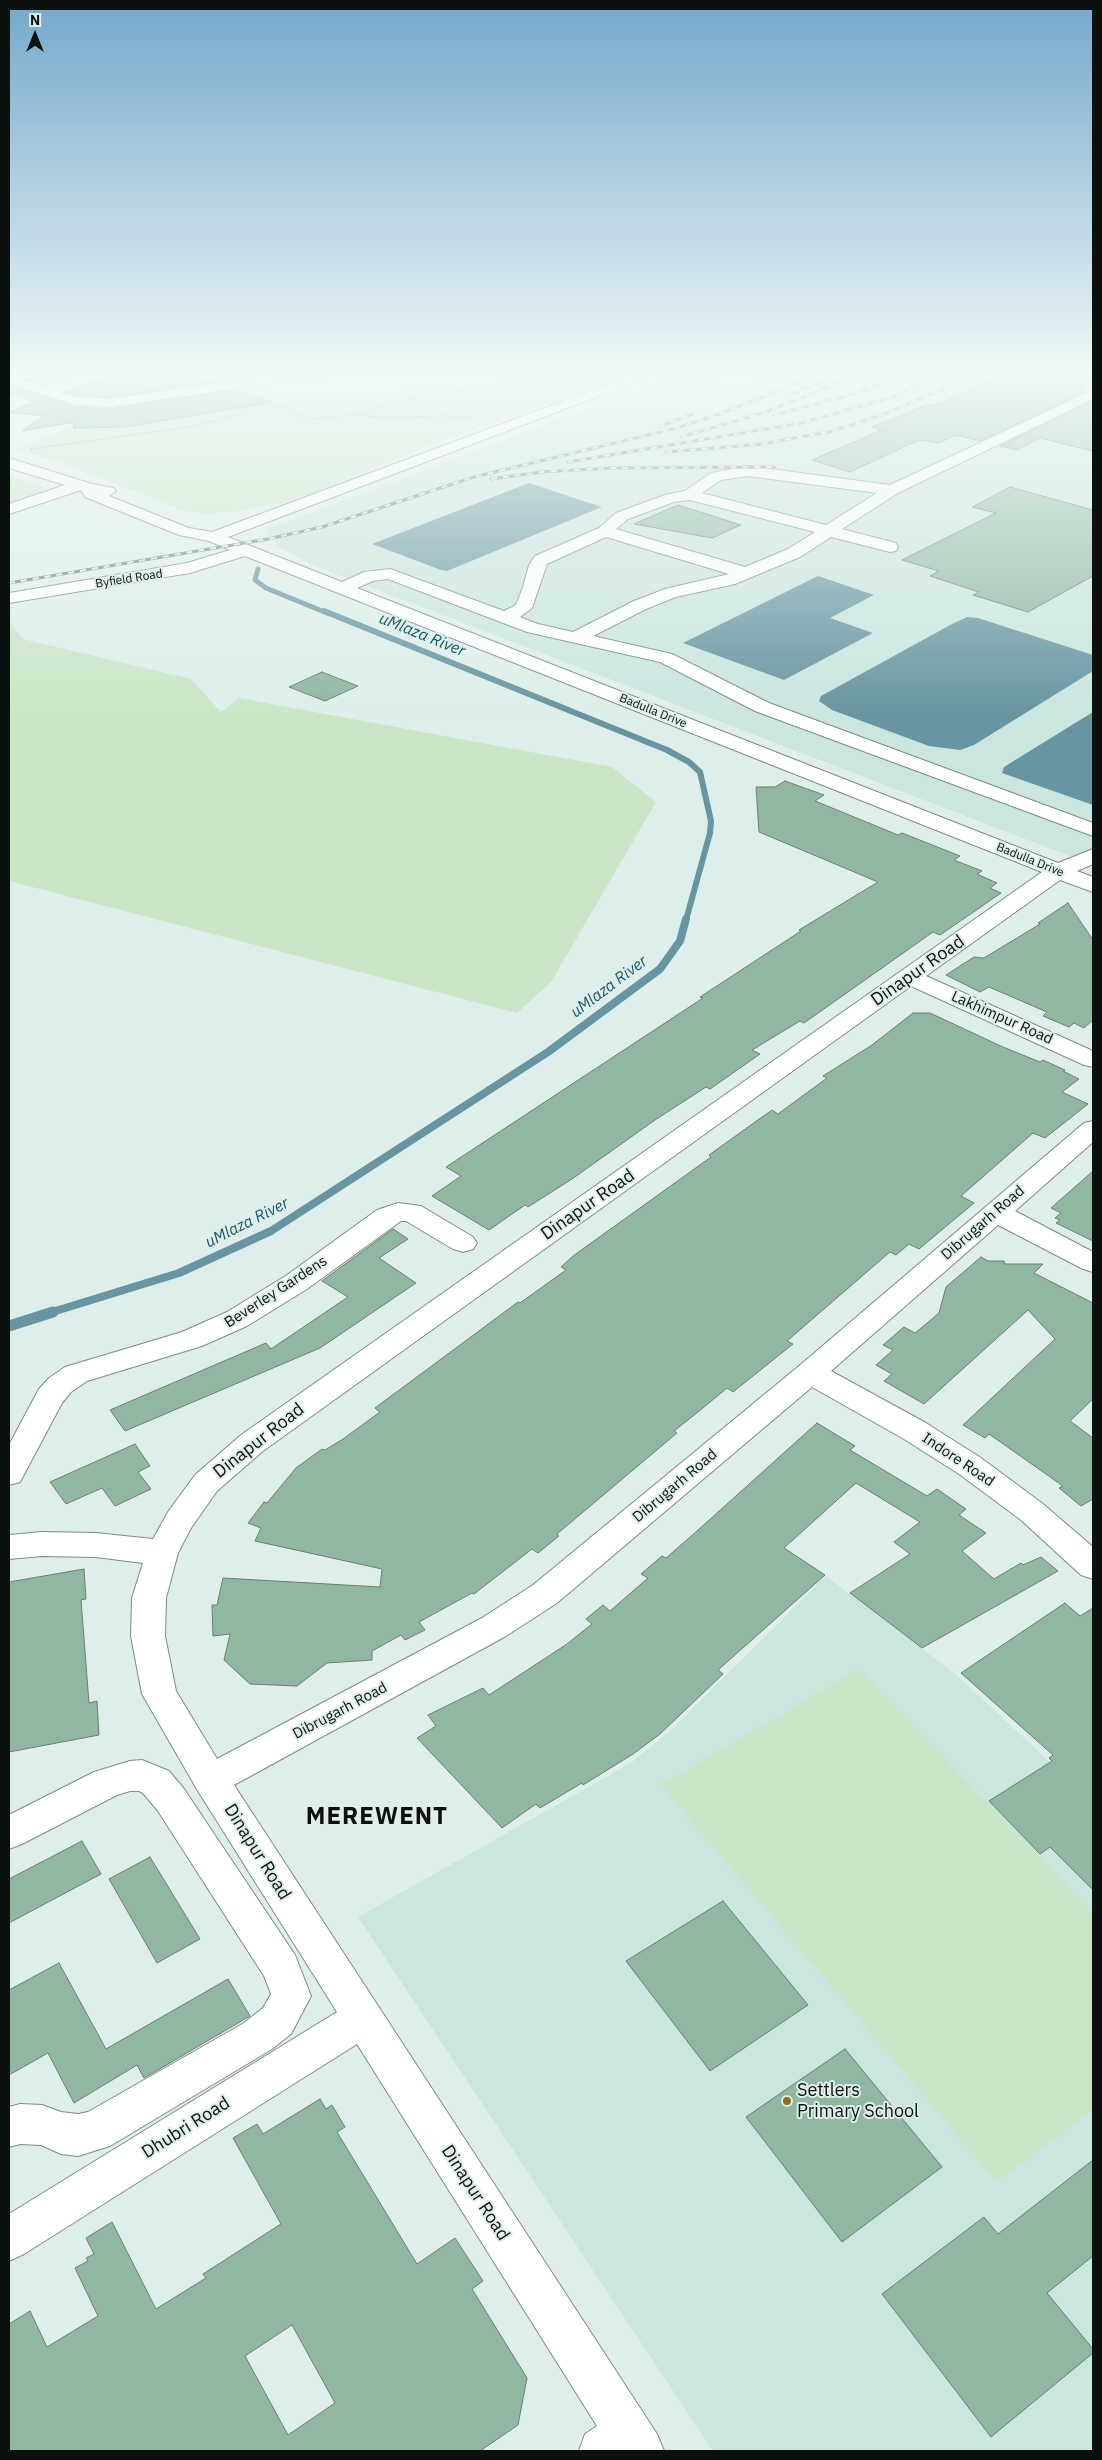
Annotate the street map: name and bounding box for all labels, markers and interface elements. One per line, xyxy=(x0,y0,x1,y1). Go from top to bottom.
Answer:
north arrow xyxy=(10,10,60,60)
text: N xyxy=(30,11,40,29)
street label: Byfield Road xyxy=(94,567,164,591)
water label: uMlaza River xyxy=(376,609,468,661)
street label: Badulla Drive xyxy=(617,691,689,731)
street label: Badulla Drive xyxy=(994,840,1066,880)
street label: Dinapur Road xyxy=(867,931,969,1011)
water label: uMlaza River xyxy=(567,952,651,1022)
street label: Lakhimpur Road xyxy=(948,988,1056,1048)
street label: Dinapur Road xyxy=(537,1165,639,1245)
street label: Dibrugarh Road xyxy=(938,1182,1028,1264)
water label: uMlaza River xyxy=(202,1194,292,1252)
street label: Beverley Gardens xyxy=(221,1252,331,1332)
street label: Dinapur Road xyxy=(209,1399,309,1483)
street label: Indore Road xyxy=(918,1429,998,1491)
street label: Dibrugarh Road xyxy=(629,1446,721,1526)
street label: Dibrugarh Road xyxy=(290,1679,390,1743)
street label: Dinapur Road xyxy=(219,1800,295,1904)
district label: MEREWENT xyxy=(305,1803,449,1831)
place label: Settlers Primary School xyxy=(797,2080,919,2122)
street label: Dhubri Road xyxy=(138,2092,234,2164)
marker: Settlers Primary School xyxy=(781,2095,793,2107)
street label: Dinapur Road xyxy=(436,2141,514,2245)

